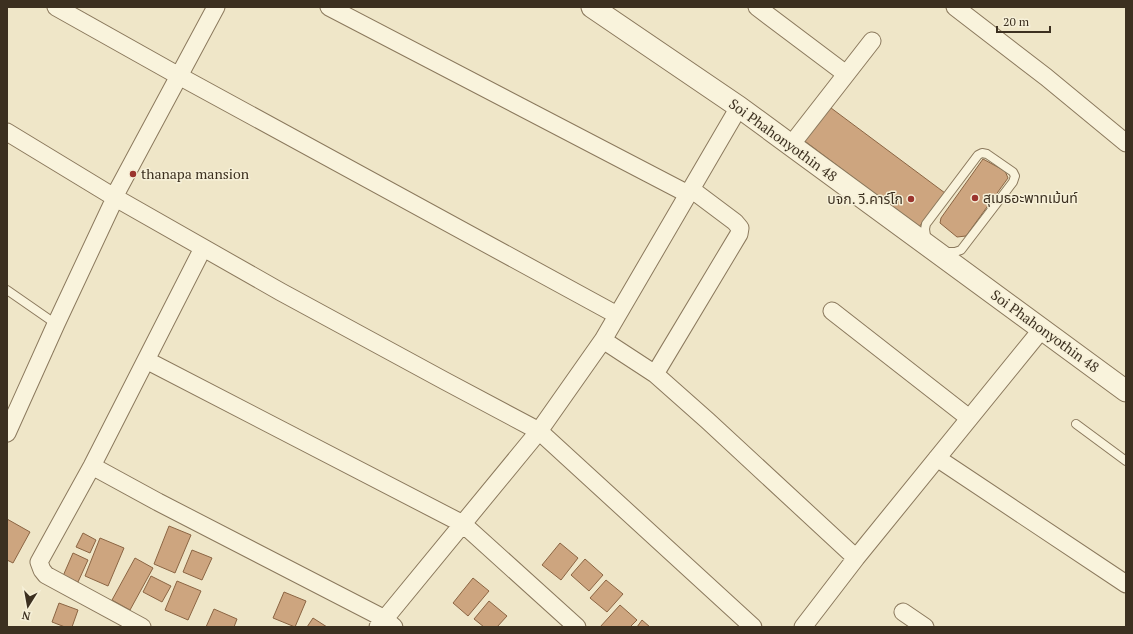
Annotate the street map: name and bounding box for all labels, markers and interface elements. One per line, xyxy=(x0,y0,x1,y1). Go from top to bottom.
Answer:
scale bar xyxy=(997,8,1050,34)
text: 20 m xyxy=(1003,14,1030,29)
street label: Soi Phahonyothin 48 xyxy=(725,94,841,185)
place label: thanapa mansion xyxy=(141,164,250,183)
marker: thanapa mansion xyxy=(128,169,138,179)
place label: สุเมธอะพาทเม้นท์ xyxy=(983,188,1078,207)
place label: บจก. วี.คาร์โก xyxy=(827,189,903,208)
marker: สุเมธอะพาทเม้นท์ xyxy=(970,193,980,203)
marker: บจก. วี.คาร์โก xyxy=(906,194,916,204)
street label: Soi Phahonyothin 48 xyxy=(987,285,1103,376)
north arrow xyxy=(8,586,48,626)
text: N xyxy=(20,608,32,623)

